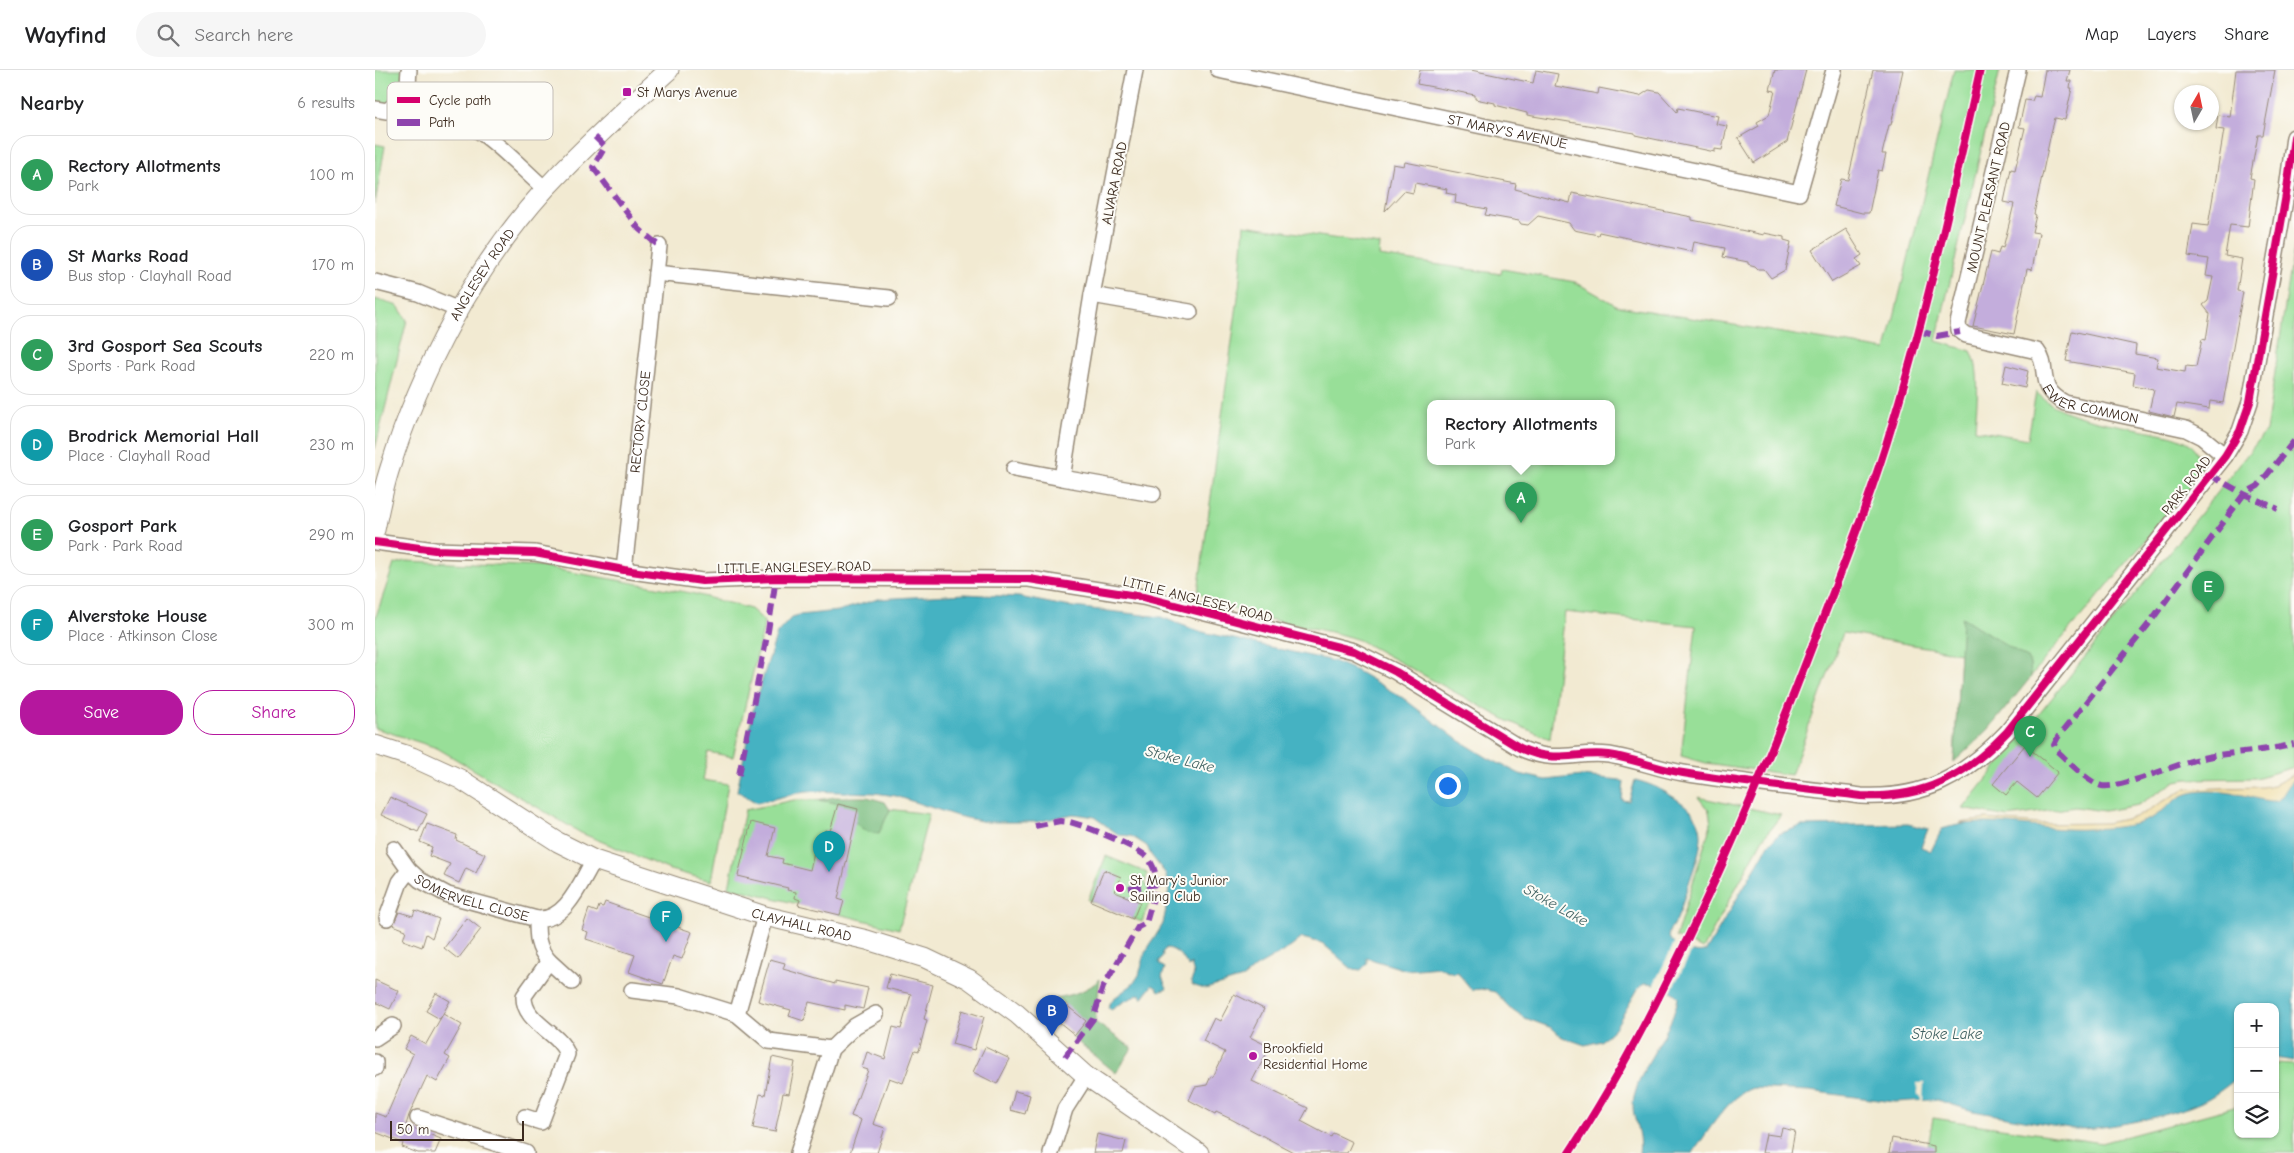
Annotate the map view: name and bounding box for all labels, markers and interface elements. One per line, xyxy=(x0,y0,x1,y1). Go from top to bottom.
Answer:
search box xyxy=(136,12,486,57)
text: Wayfind xyxy=(25,21,106,49)
icon: search xyxy=(154,21,182,49)
text: Search here xyxy=(194,24,293,46)
text: Map xyxy=(2085,24,2119,45)
text: Layers xyxy=(2147,24,2196,45)
text: Share xyxy=(2224,24,2269,45)
legend xyxy=(387,82,553,140)
place label: St Marys Avenue xyxy=(637,84,737,101)
north arrow xyxy=(2174,85,2219,130)
marker: St Marys Avenue xyxy=(621,86,633,98)
text: Nearby xyxy=(20,91,84,115)
text: Cycle path xyxy=(429,92,491,109)
text: 6 results xyxy=(297,94,355,112)
street label: ST MARY'S AVENUE xyxy=(1446,111,1569,153)
text: Path xyxy=(429,114,455,131)
street label: MOUNT PLEASANT ROAD xyxy=(1963,120,2014,274)
street label: ALVARA ROAD xyxy=(1098,140,1131,226)
text: Rectory Allotments xyxy=(68,155,221,177)
text: A xyxy=(33,166,41,184)
text: 100 m xyxy=(310,166,354,184)
text: Park xyxy=(68,177,99,195)
street label: ANGLESEY ROAD xyxy=(446,225,519,324)
text: St Marks Road xyxy=(68,245,189,267)
text: B xyxy=(32,256,42,274)
text: 170 m xyxy=(312,256,354,274)
text: Bus stop · Clayhall Road xyxy=(68,267,232,285)
text: 3rd Gosport Sea Scouts xyxy=(68,335,262,357)
text: C xyxy=(32,346,42,364)
text: 220 m xyxy=(309,346,354,364)
text: Sports · Park Road xyxy=(68,357,195,375)
street label: RECTORY CLOSE xyxy=(627,370,654,474)
street label: EWER COMMON xyxy=(2039,381,2140,428)
popup xyxy=(1427,400,1615,465)
text: Rectory Allotments xyxy=(1445,413,1597,435)
text: Brodrick Memorial Hall xyxy=(68,425,259,447)
text: Park xyxy=(1445,435,1475,453)
text: D xyxy=(32,436,42,454)
text: 230 m xyxy=(309,436,354,454)
text: Place · Clayhall Road xyxy=(68,447,210,465)
street label: PARK ROAD xyxy=(2158,452,2215,518)
pin: A xyxy=(1505,482,1537,523)
text: Gosport Park xyxy=(68,515,177,537)
text: E xyxy=(32,526,42,544)
text: 290 m xyxy=(309,526,354,544)
text: Park · Park Road xyxy=(68,537,183,555)
street label: LITTLE ANGLESEY ROAD xyxy=(717,558,871,577)
pin: E xyxy=(2192,571,2224,612)
street label: LITTLE ANGLESEY ROAD xyxy=(1121,573,1275,626)
text: Alverstoke House xyxy=(68,605,207,627)
text: F xyxy=(32,616,42,634)
text: 300 m xyxy=(308,616,354,634)
text: Place · Atkinson Close xyxy=(68,627,218,645)
button: Save xyxy=(20,690,183,735)
button: Share xyxy=(193,690,355,735)
pin: C xyxy=(2014,716,2046,757)
water label: Stoke Lake xyxy=(1144,742,1217,776)
your location xyxy=(1435,773,1461,799)
pin: D xyxy=(813,831,845,872)
street label: SOMERVELL CLOSE xyxy=(410,871,531,925)
place label: St Mary's Junior Sailing Club xyxy=(1130,872,1228,905)
water label: Stoke Lake xyxy=(1521,880,1592,930)
marker: St Mary's Junior Sailing Club xyxy=(1114,882,1126,894)
pin: F xyxy=(650,901,682,942)
street label: CLAYHALL ROAD xyxy=(749,904,854,945)
pin: B xyxy=(1036,995,1068,1036)
map controls xyxy=(2234,1003,2279,1138)
button: + xyxy=(2234,1003,2279,1048)
water label: Stoke Lake xyxy=(1912,1025,1983,1043)
place label: Brookfield Residential Home xyxy=(1263,1040,1368,1073)
button: − xyxy=(2234,1048,2279,1093)
marker: Brookfield Residential Home xyxy=(1247,1050,1259,1062)
button: layers xyxy=(2234,1093,2279,1138)
scale bar xyxy=(390,1118,524,1141)
text: 50 m xyxy=(397,1121,429,1138)

